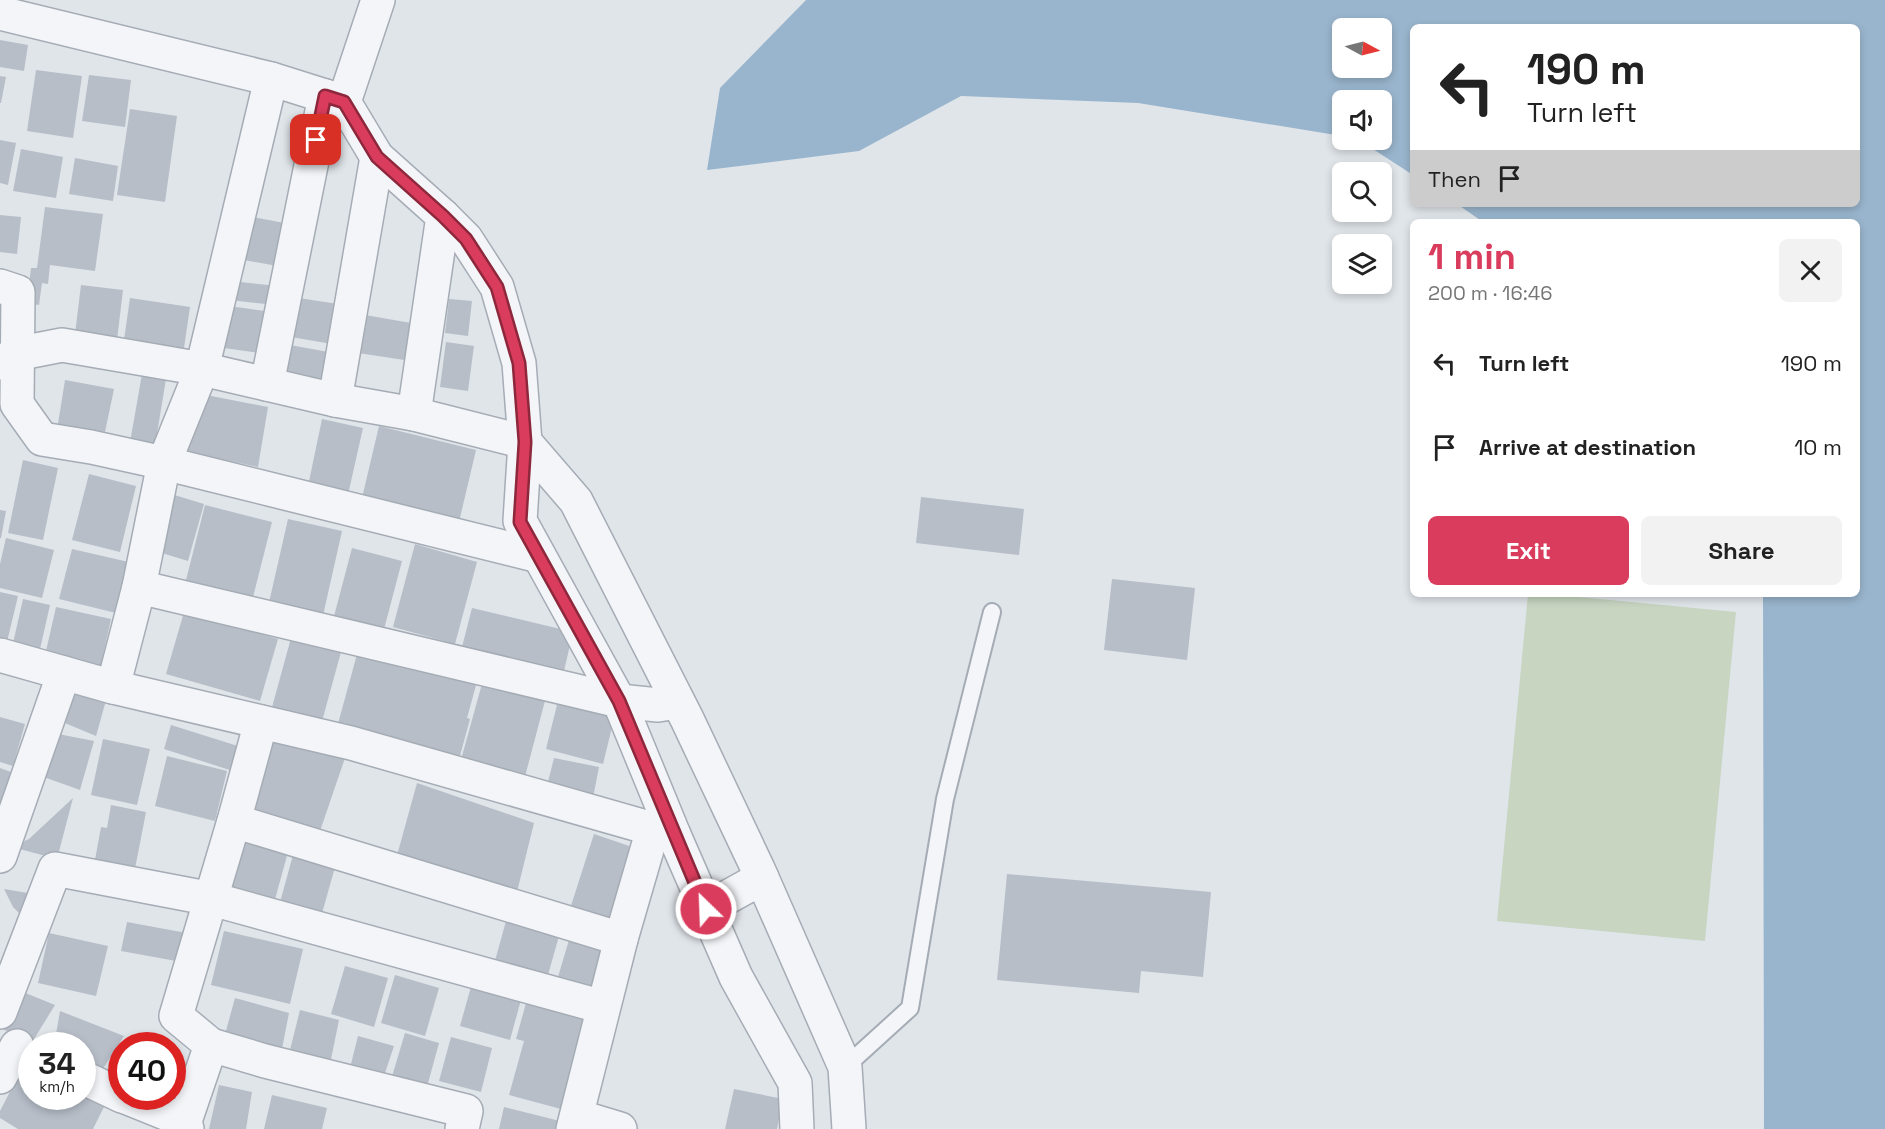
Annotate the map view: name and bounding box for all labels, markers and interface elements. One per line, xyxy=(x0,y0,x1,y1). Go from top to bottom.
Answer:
north arrow xyxy=(1332,18,1392,78)
map controls xyxy=(1332,18,1392,294)
text: 190 m xyxy=(1527,43,1646,96)
icon: left xyxy=(1428,48,1506,126)
button: sound xyxy=(1332,90,1392,150)
text: Turn left xyxy=(1527,95,1637,130)
pin xyxy=(290,114,341,165)
icon: arrive xyxy=(299,123,332,156)
button: search xyxy=(1332,162,1392,222)
icon: arrive xyxy=(1493,162,1526,195)
text: Then xyxy=(1428,165,1481,193)
button: layers xyxy=(1332,234,1392,294)
text: 1 min xyxy=(1428,234,1516,280)
button: close xyxy=(1779,239,1842,302)
text: 200 m · 16:46 xyxy=(1428,280,1552,306)
icon: left xyxy=(1428,347,1461,380)
text: Turn left xyxy=(1479,349,1569,377)
text: 190 m xyxy=(1781,349,1842,377)
icon: arrive xyxy=(1428,431,1461,464)
text: Arrive at destination xyxy=(1479,433,1696,461)
text: 10 m xyxy=(1794,433,1842,461)
button: Exit xyxy=(1428,516,1629,585)
button: Share xyxy=(1641,516,1842,585)
position arrow xyxy=(674,877,738,941)
speed limit sign: 40 xyxy=(108,1032,186,1110)
text: 34 xyxy=(38,1044,76,1083)
text: km/h xyxy=(39,1077,75,1096)

